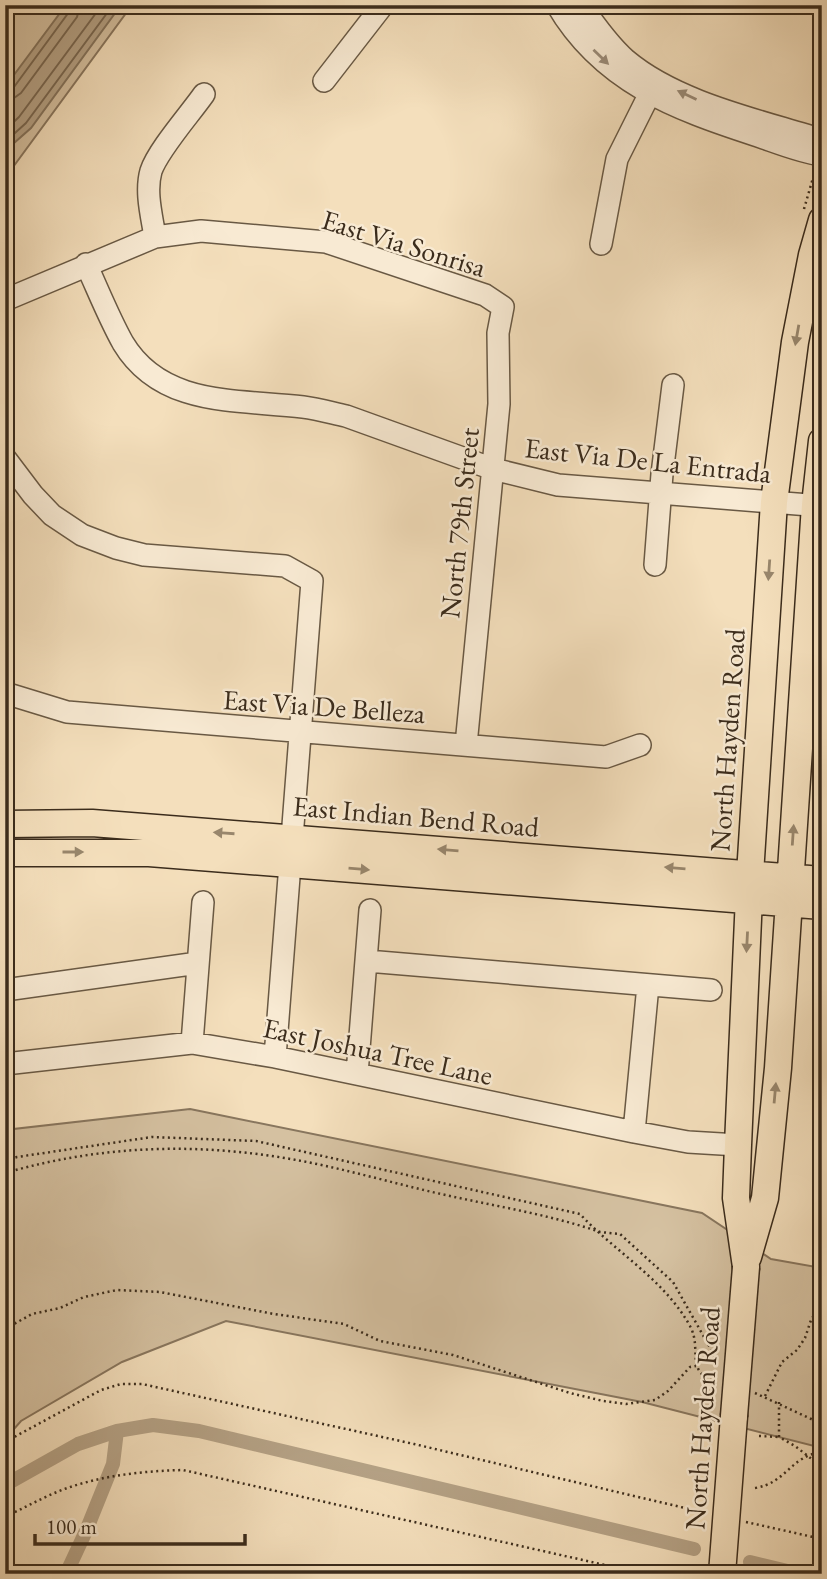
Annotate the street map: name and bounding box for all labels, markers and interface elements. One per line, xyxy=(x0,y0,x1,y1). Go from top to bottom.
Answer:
one-way arrow xyxy=(592,49,609,65)
one-way arrow xyxy=(677,89,698,100)
street label: East Via Sonrisa xyxy=(318,201,491,285)
one-way arrow xyxy=(791,324,802,346)
street label: North 79th Street xyxy=(431,426,487,620)
street label: East Via De La Entrada xyxy=(523,429,774,491)
one-way arrow xyxy=(764,559,775,581)
street label: North Hayden Road xyxy=(701,626,753,853)
street label: East Via De Belleza xyxy=(222,681,427,731)
street label: East Indian Bend Road xyxy=(291,787,541,845)
one-way arrow xyxy=(788,824,799,846)
one-way arrow xyxy=(213,827,235,838)
one-way arrow xyxy=(437,844,459,855)
one-way arrow xyxy=(63,846,85,858)
one-way arrow xyxy=(663,862,685,873)
one-way arrow xyxy=(348,864,370,875)
one-way arrow xyxy=(741,932,752,954)
street label: East Joshua Tree Lane xyxy=(260,1009,496,1093)
one-way arrow xyxy=(770,1082,781,1104)
street label: North Hayden Road xyxy=(676,1304,728,1531)
scale bar xyxy=(35,1502,245,1546)
text: 100 m xyxy=(46,1513,97,1540)

